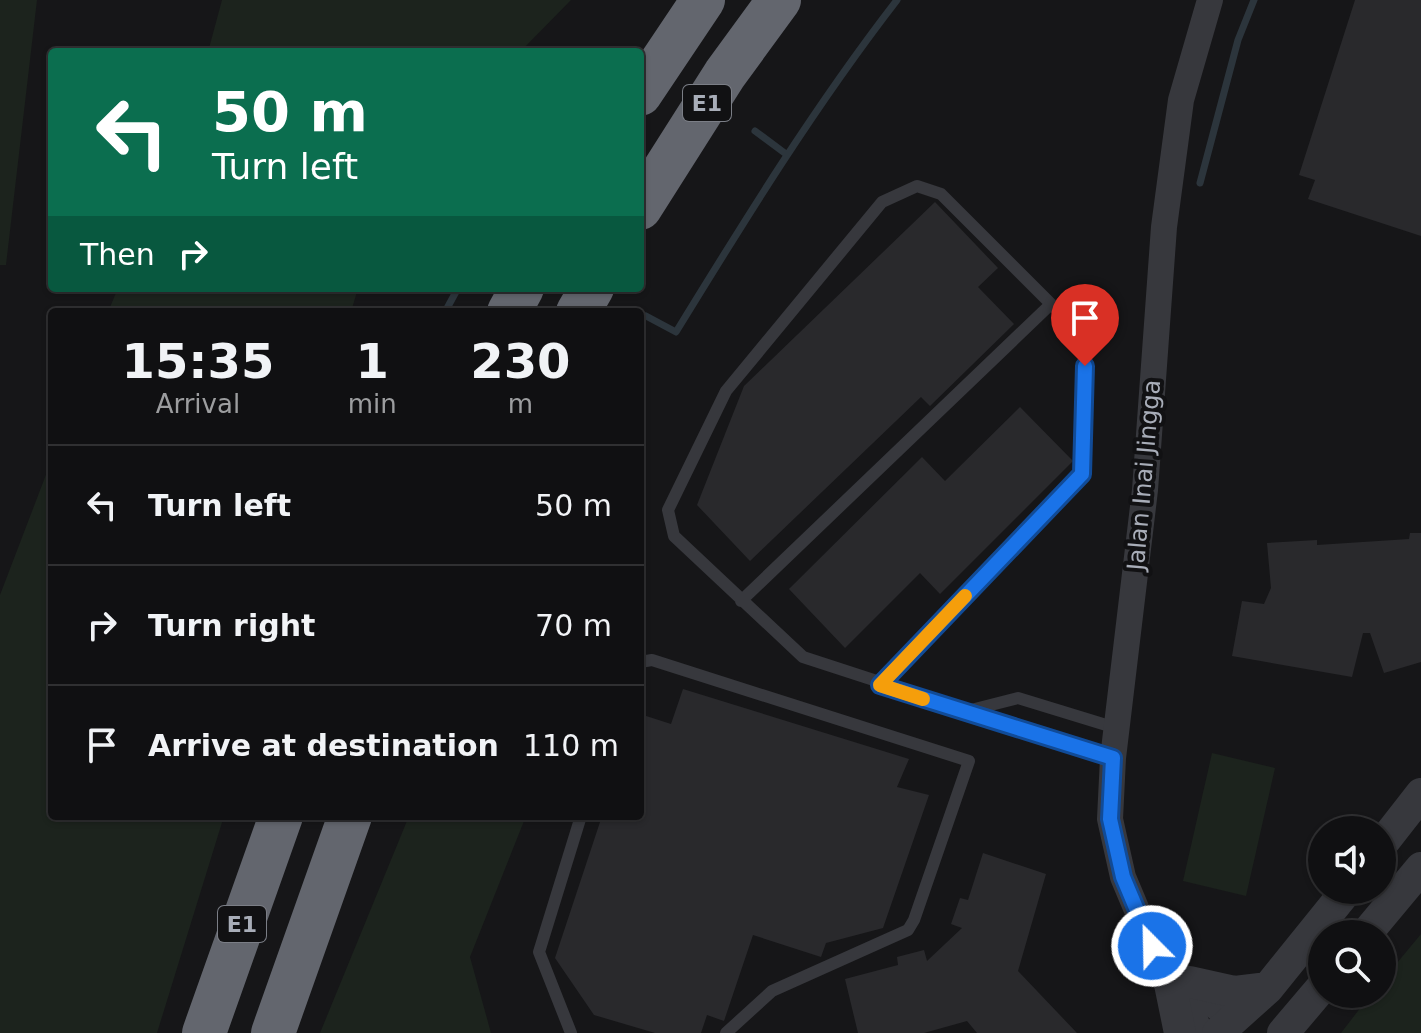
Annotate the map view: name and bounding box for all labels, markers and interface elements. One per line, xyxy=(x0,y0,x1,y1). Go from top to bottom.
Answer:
text: 50 m xyxy=(212,79,368,144)
icon: left xyxy=(80,80,184,184)
road number: E1 xyxy=(683,85,731,121)
text: Turn left xyxy=(212,146,358,187)
icon: right xyxy=(171,232,215,276)
text: Then xyxy=(80,237,155,272)
pin xyxy=(1051,284,1119,366)
icon: arrive xyxy=(1063,296,1107,340)
text: 15:35 xyxy=(121,333,274,389)
text: 1 xyxy=(356,333,389,389)
text: 230 xyxy=(470,333,570,389)
street label: Jalan Inai Jingga xyxy=(1122,378,1166,574)
text: Arrival xyxy=(156,389,240,419)
text: min xyxy=(348,389,397,419)
text: m xyxy=(508,389,533,419)
icon: left xyxy=(80,483,124,527)
text: Turn left xyxy=(148,488,291,523)
text: 50 m xyxy=(535,488,612,523)
icon: right xyxy=(80,603,124,647)
text: Turn right xyxy=(148,608,315,643)
text: 70 m xyxy=(535,608,612,643)
icon: arrive xyxy=(80,723,124,767)
text: Arrive at destination xyxy=(148,728,499,763)
text: 110 m xyxy=(523,728,619,763)
map controls xyxy=(1308,816,1396,1008)
button: sound xyxy=(1308,816,1396,904)
position arrow xyxy=(1110,904,1194,988)
road number: E1 xyxy=(218,906,266,942)
button: search xyxy=(1308,920,1396,1008)

